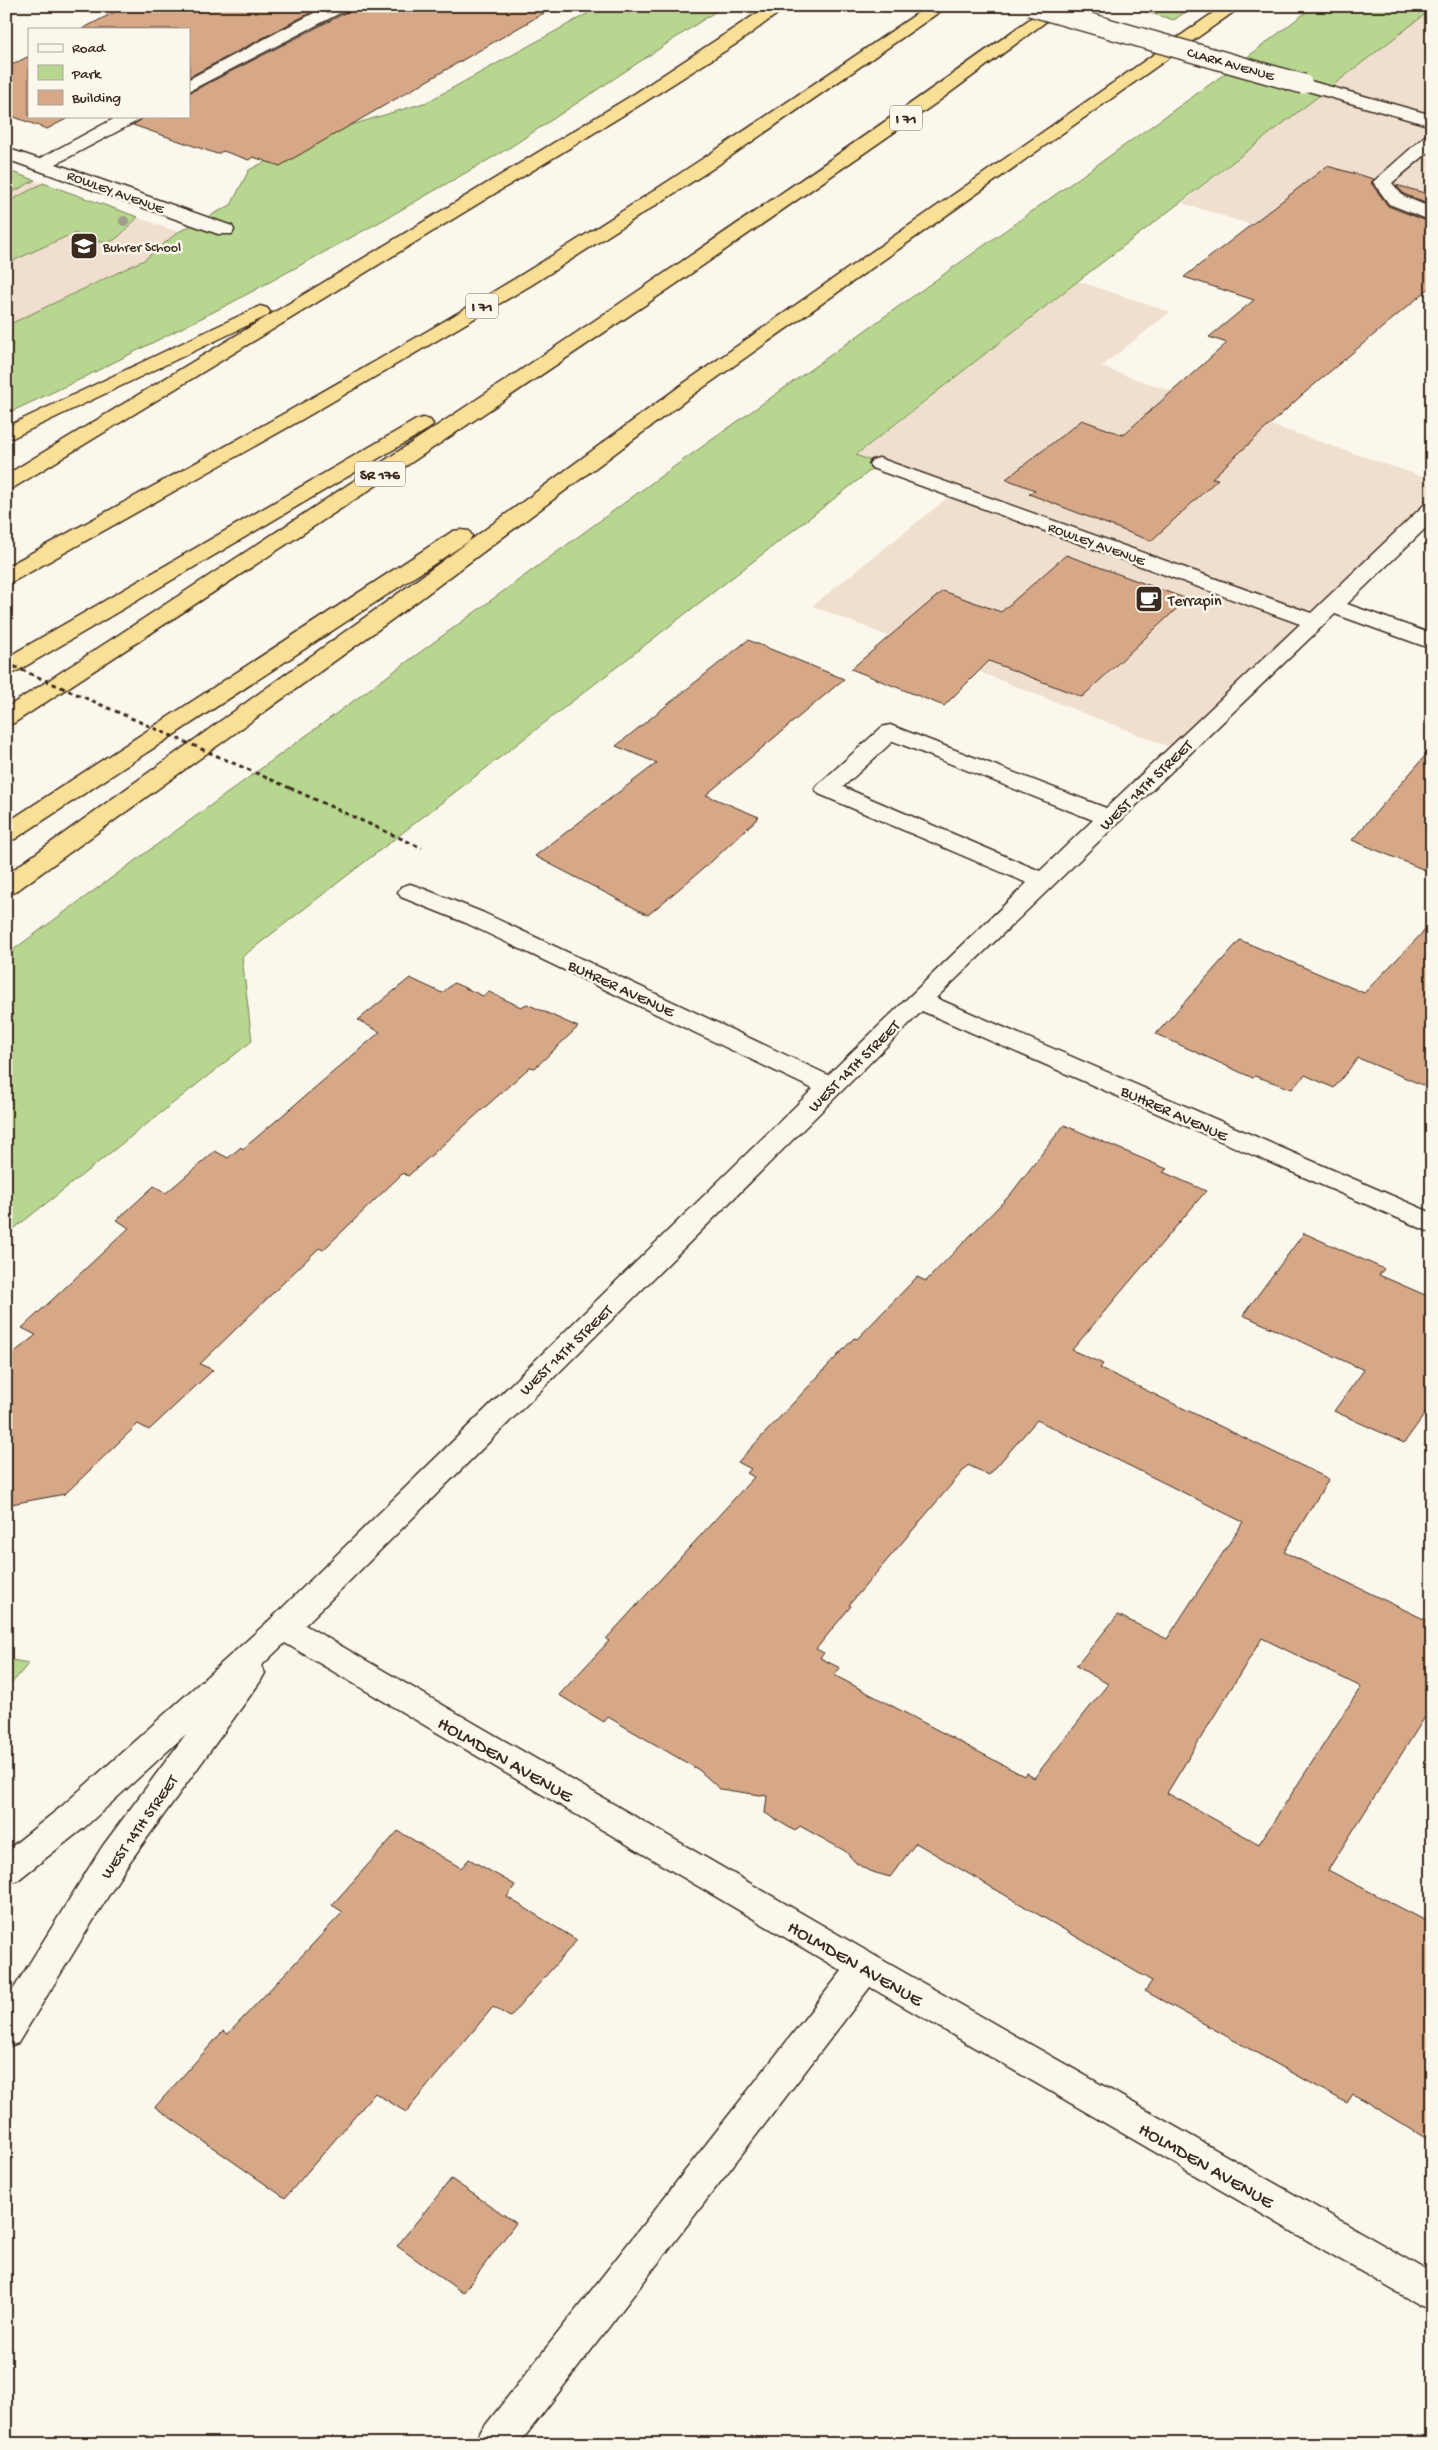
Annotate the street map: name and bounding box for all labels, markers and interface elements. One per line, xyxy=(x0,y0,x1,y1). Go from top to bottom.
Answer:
legend xyxy=(28,28,190,118)
text: Road xyxy=(72,40,106,58)
street label: CLARK AVENUE xyxy=(1185,45,1277,86)
text: Park xyxy=(71,66,102,84)
text: Building xyxy=(71,90,121,108)
road number: I 71 xyxy=(890,106,922,130)
street label: ROWLEY AVENUE xyxy=(64,168,167,219)
school or university icon: Buhrer School xyxy=(69,231,99,261)
place label: Buhrer School xyxy=(102,240,181,257)
road number: I 71 xyxy=(466,294,498,318)
road number: SR 176 xyxy=(355,462,405,486)
street label: ROWLEY AVENUE xyxy=(1045,520,1148,571)
cafe icon: Terrapin xyxy=(1134,584,1164,614)
place label: Terrapin xyxy=(1167,593,1222,612)
street label: WEST 14TH STREET xyxy=(1097,737,1199,836)
street label: BUHRER AVENUE xyxy=(563,957,678,1024)
street label: WEST 14TH STREET xyxy=(806,1017,906,1117)
street label: BUHRER AVENUE xyxy=(1116,1083,1231,1148)
street label: WEST 14TH STREET xyxy=(517,1302,619,1401)
street label: HOLMDEN AVENUE xyxy=(433,1713,577,1810)
street label: WEST 14TH STREET xyxy=(98,1772,184,1883)
street label: HOLMDEN AVENUE xyxy=(783,1917,927,2014)
street label: HOLMDEN AVENUE xyxy=(1134,2119,1278,2216)

